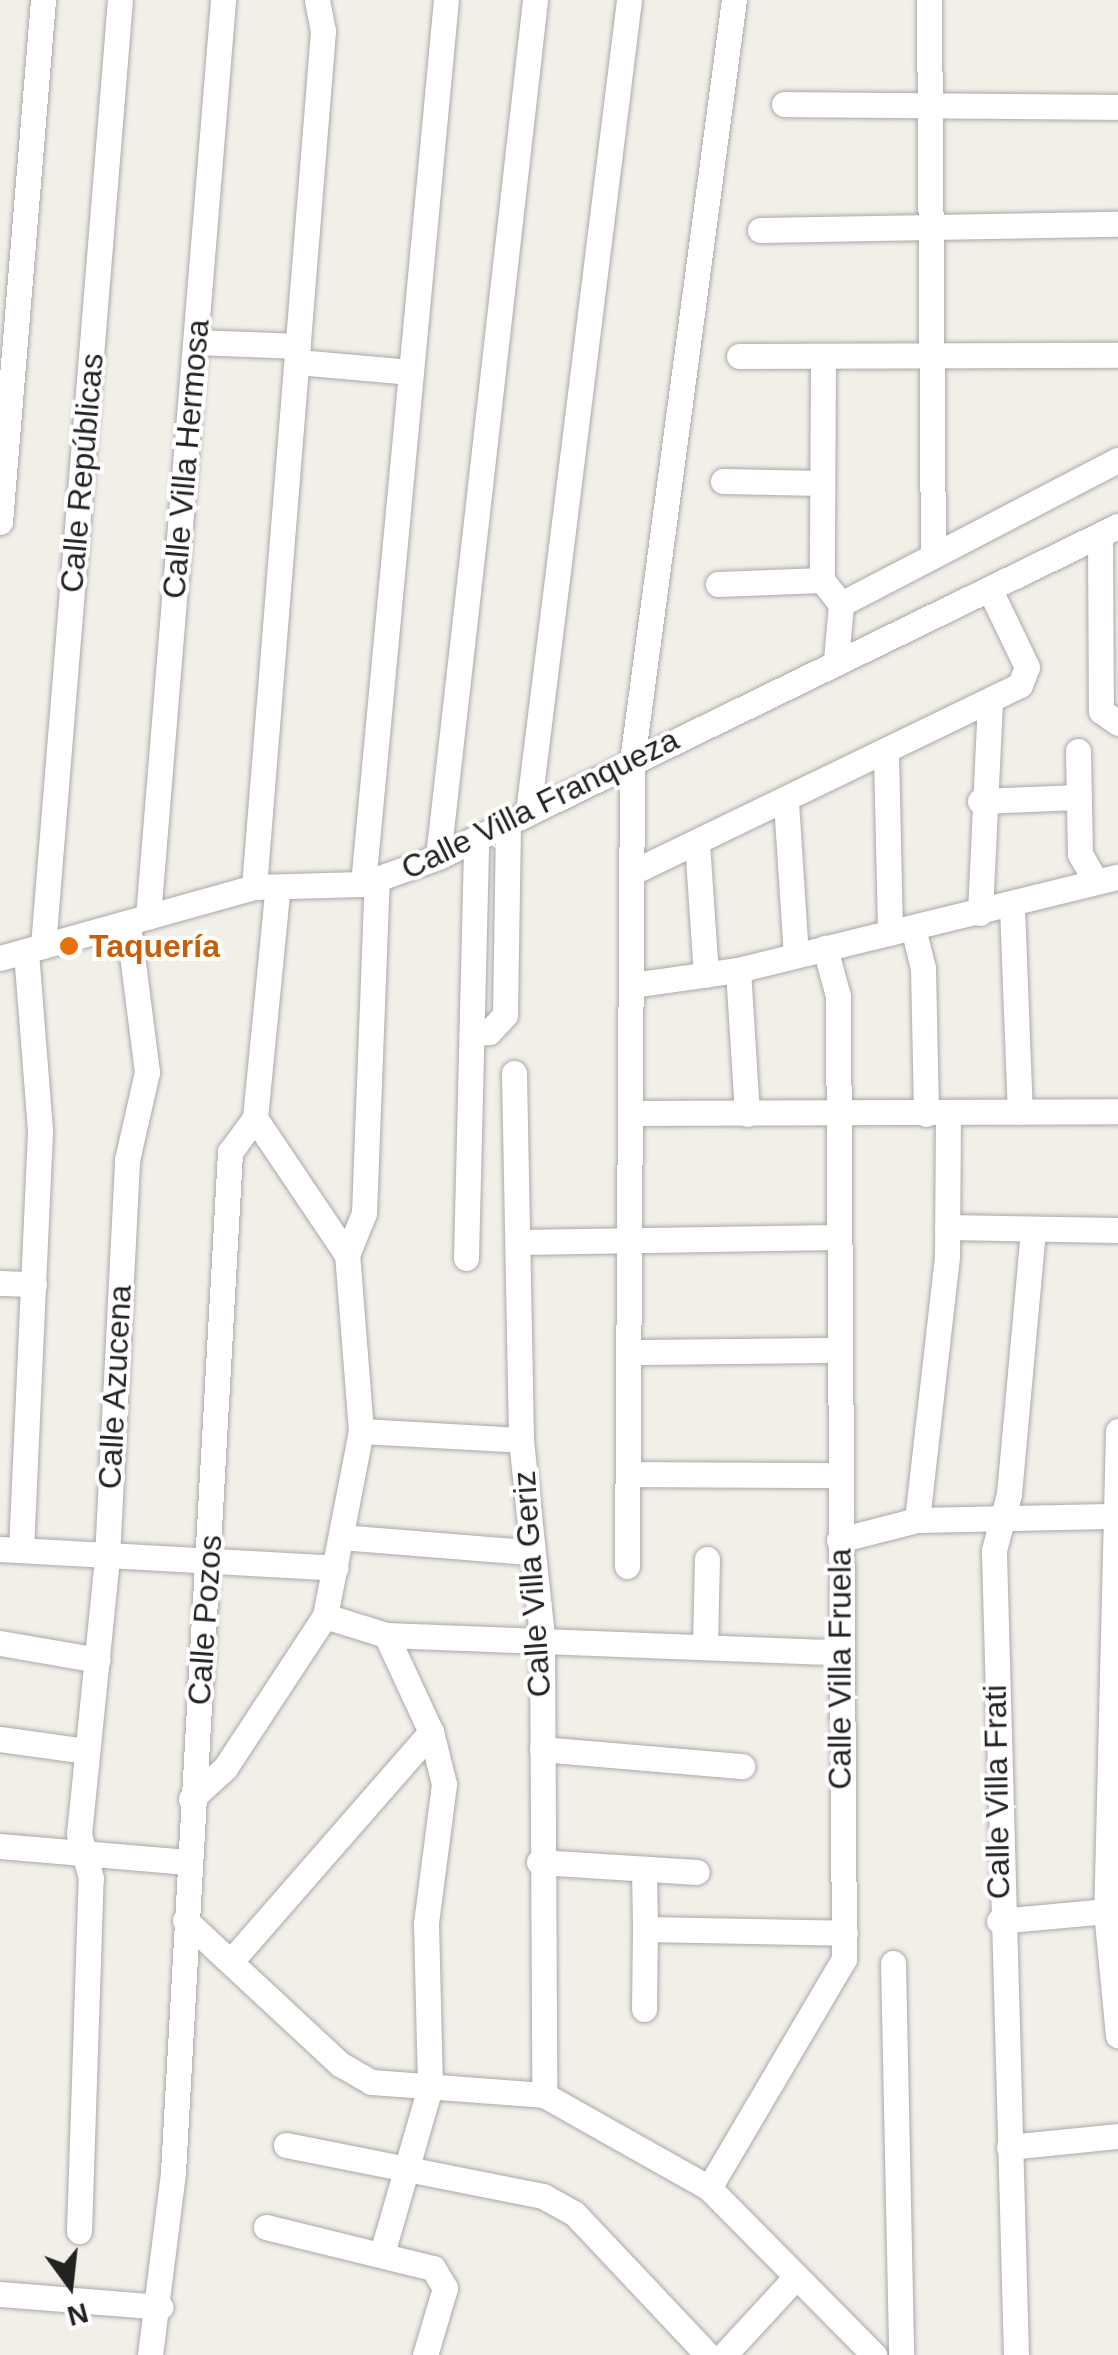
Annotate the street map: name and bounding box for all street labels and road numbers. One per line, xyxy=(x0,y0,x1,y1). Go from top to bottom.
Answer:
street label: Calle Villa Hermosa xyxy=(155,318,217,600)
street label: Calle Repúblicas xyxy=(52,352,112,594)
street label: Calle Villa Franqueza xyxy=(395,720,685,888)
street label: Calle Azucena xyxy=(90,1283,140,1491)
street label: Calle Villa Geriz xyxy=(505,1469,559,1699)
street label: Calle Pozos xyxy=(180,1533,230,1707)
street label: Calle Villa Fruela xyxy=(821,1548,859,1790)
street label: Calle Villa Frati xyxy=(976,1684,1018,1900)

